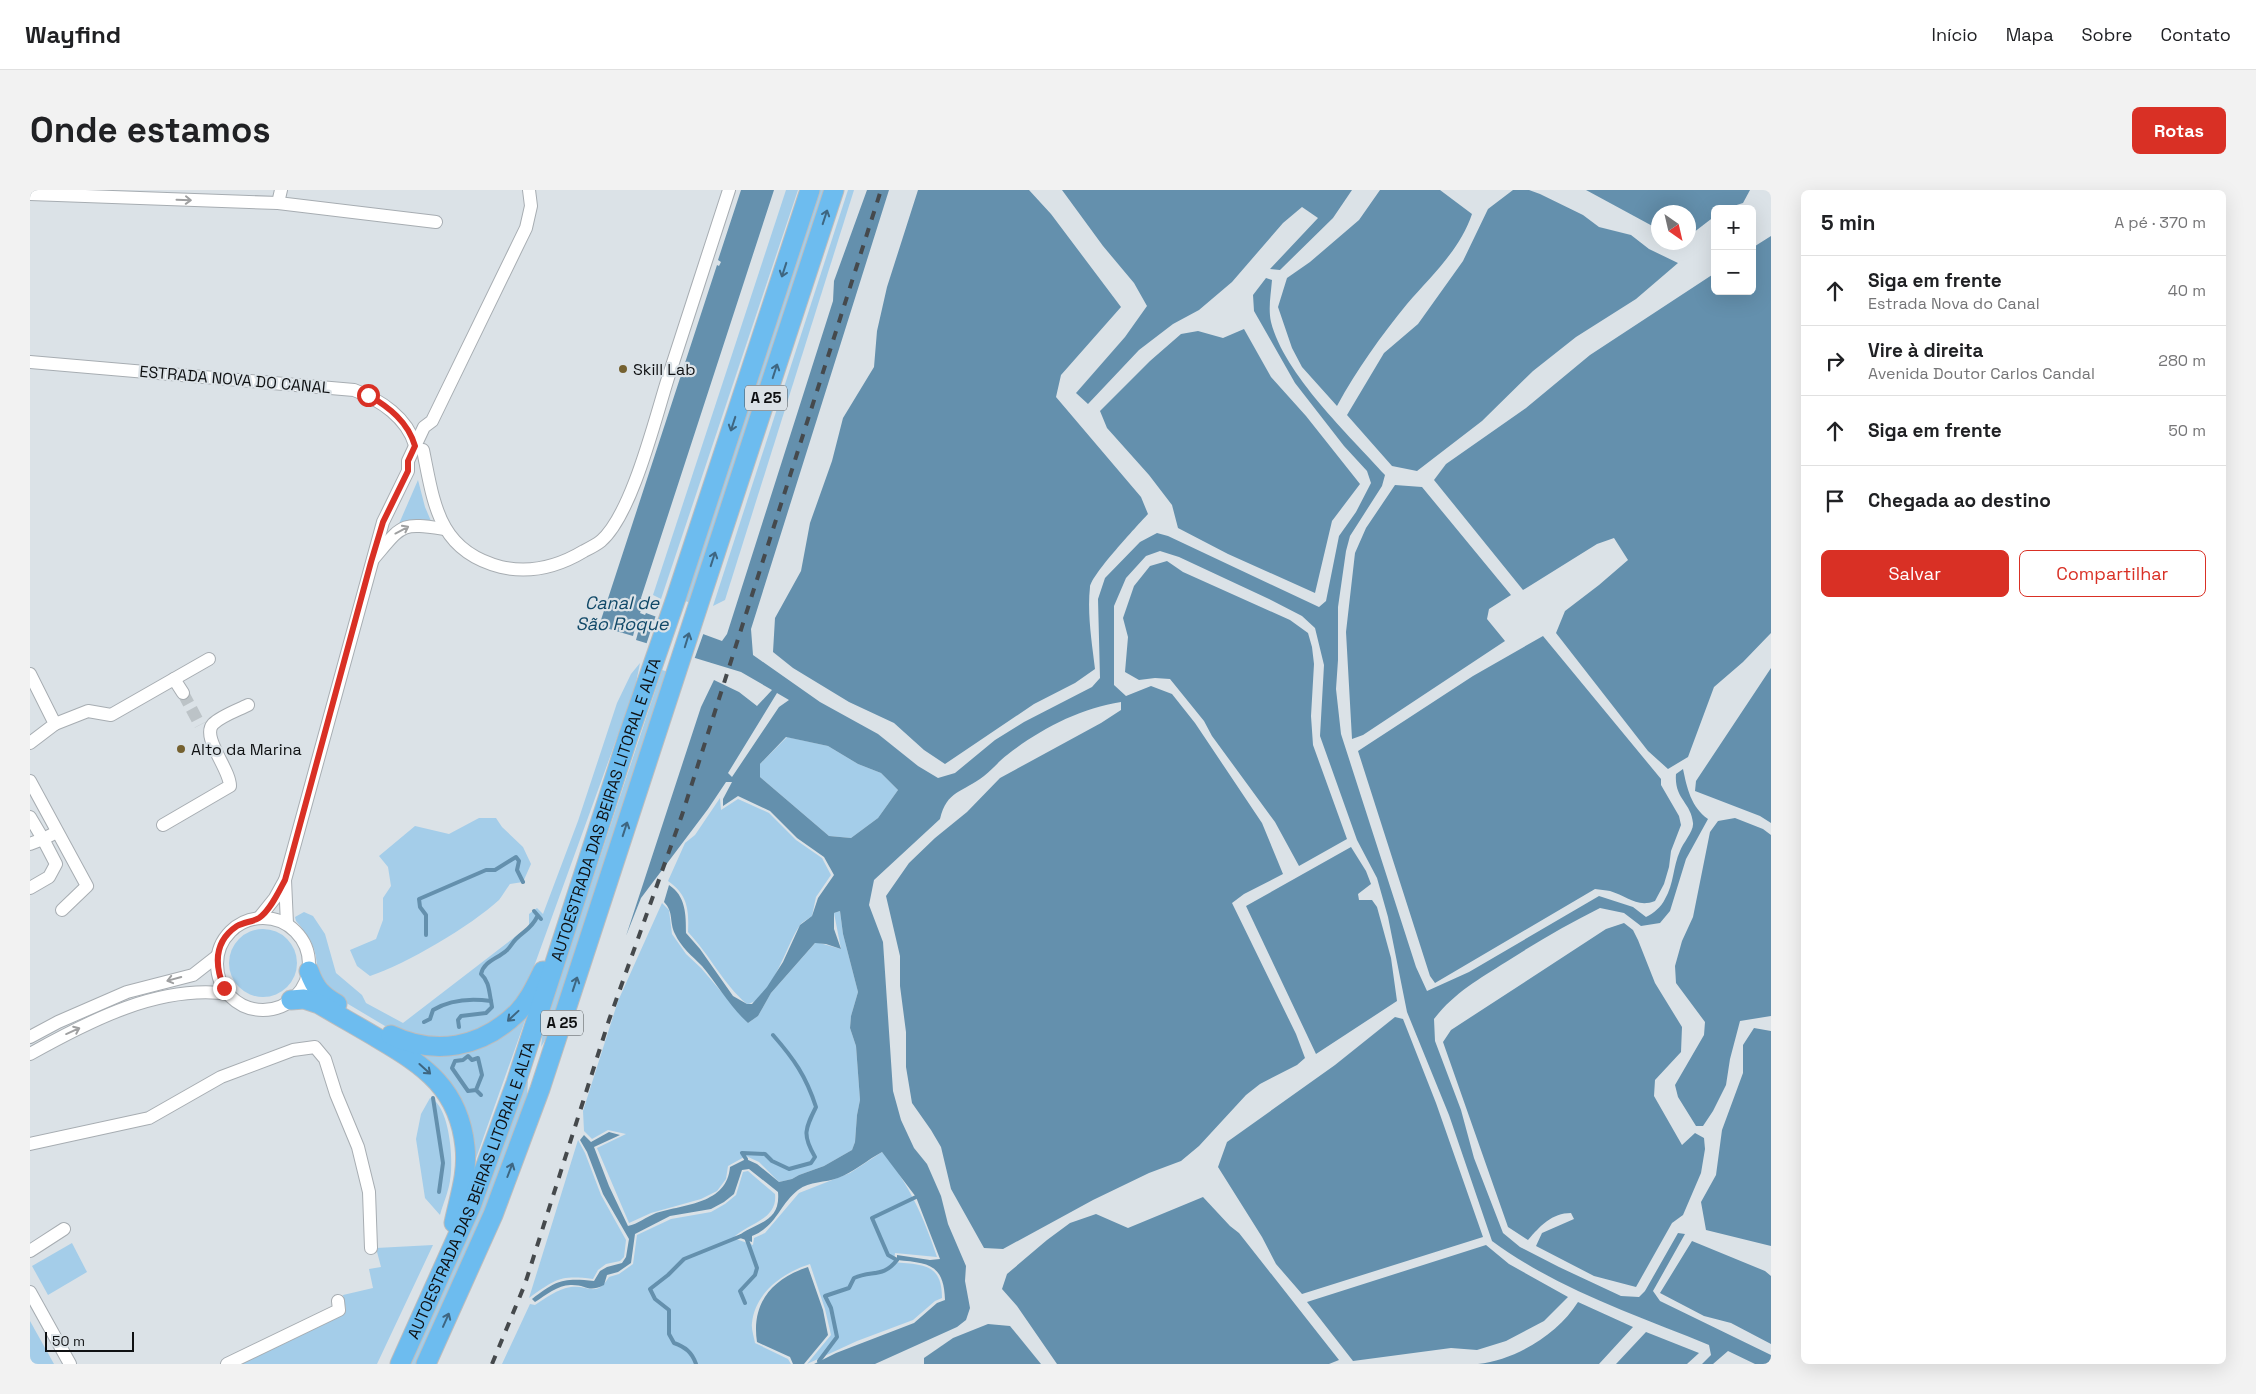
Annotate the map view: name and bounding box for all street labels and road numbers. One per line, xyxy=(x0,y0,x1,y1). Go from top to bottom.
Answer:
street label: ESTRADA NOVA DO CANAL xyxy=(139,361,332,398)
road number: A 25 xyxy=(745,386,787,410)
street label: AUTOESTRADA DAS BEIRAS LITORAL E ALTA xyxy=(546,655,666,964)
road number: A 25 xyxy=(541,1010,583,1036)
street label: AUTOESTRADA DAS BEIRAS LITORAL E ALTA xyxy=(403,1039,540,1342)

